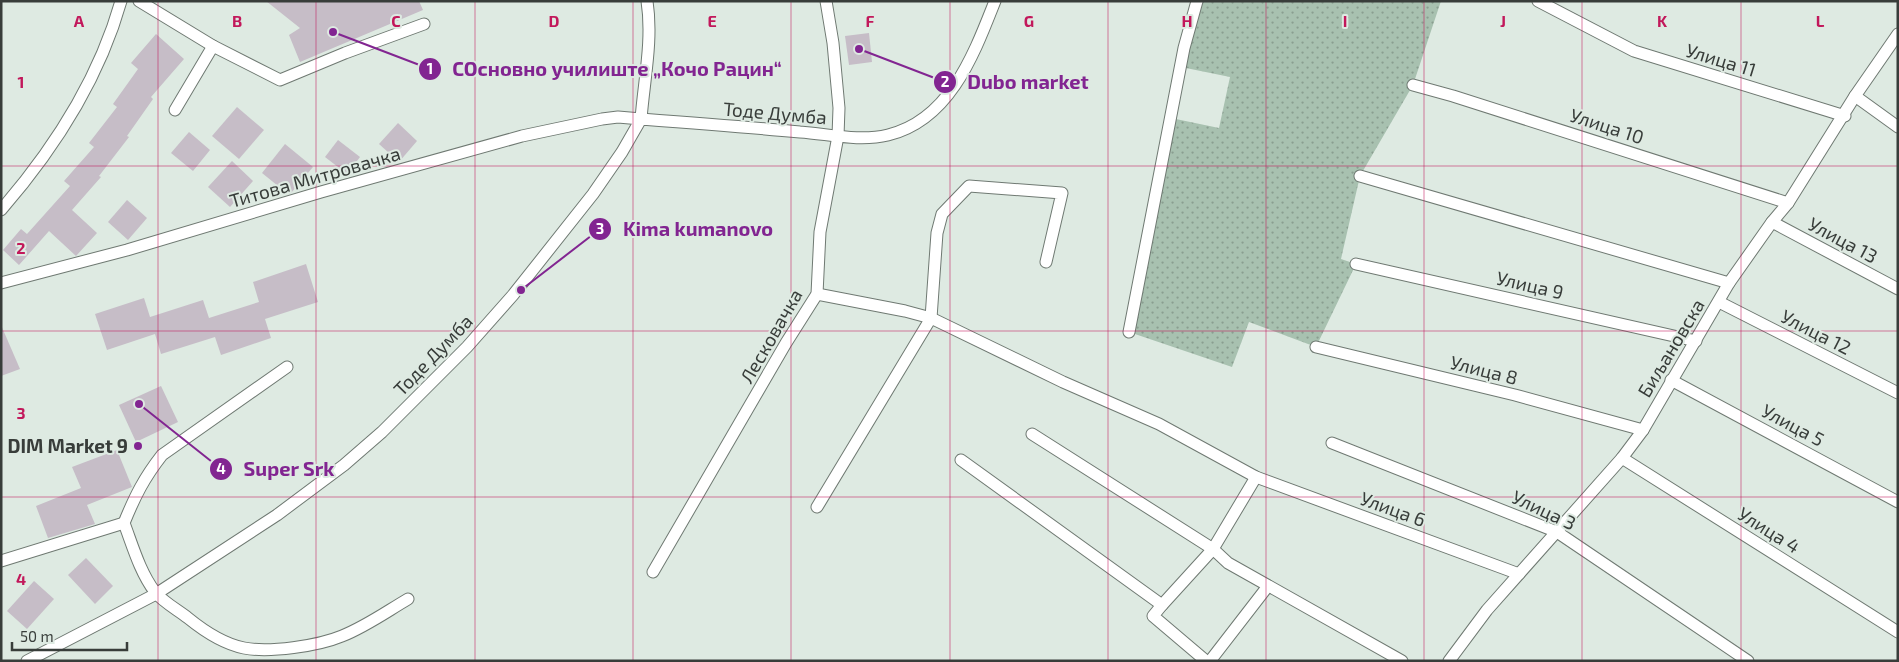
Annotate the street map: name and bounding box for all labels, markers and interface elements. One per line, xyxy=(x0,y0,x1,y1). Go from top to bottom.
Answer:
text: A xyxy=(74,11,85,30)
text: B xyxy=(232,11,242,30)
text: C xyxy=(391,11,401,30)
text: D xyxy=(549,11,560,30)
text: E xyxy=(707,11,717,30)
text: F xyxy=(866,11,875,30)
text: G xyxy=(1024,11,1034,30)
text: H xyxy=(1181,11,1193,30)
text: I xyxy=(1343,11,1347,30)
text: J xyxy=(1500,11,1506,30)
text: K xyxy=(1657,11,1668,30)
text: L xyxy=(1816,11,1825,30)
street label: Улица 11 xyxy=(1683,38,1759,81)
callout: СОсновно училиште „Кочо Рацин“ xyxy=(417,51,792,86)
text: СОсновно училиште „Кочо Рацин“ xyxy=(452,56,782,80)
text: 1 xyxy=(427,59,433,77)
callout: Dubo market xyxy=(933,64,1099,99)
text: Dubo market xyxy=(967,69,1089,93)
text: 1 xyxy=(18,72,24,91)
text: 2 xyxy=(941,72,950,90)
street label: Тоде Думба xyxy=(722,97,828,129)
street label: Улица 10 xyxy=(1567,103,1647,148)
street label: Титова Митровачка xyxy=(227,141,403,212)
callout: Kima kumanovo xyxy=(587,211,783,246)
street label: Улица 13 xyxy=(1805,212,1882,267)
text: Kima kumanovo xyxy=(623,216,773,240)
text: 3 xyxy=(596,219,604,237)
text: 2 xyxy=(16,238,26,257)
street label: Улица 9 xyxy=(1494,266,1566,303)
street label: Лесковачка xyxy=(734,285,807,387)
street label: Биљановска xyxy=(1632,294,1709,401)
street label: Улица 12 xyxy=(1777,304,1855,359)
street label: Тоде Думба xyxy=(388,309,478,401)
street label: Улица 8 xyxy=(1448,350,1520,389)
street label: Улица 5 xyxy=(1758,399,1828,451)
text: 3 xyxy=(16,403,26,422)
place label: DIM Market 9 xyxy=(8,434,128,457)
marker: DIM Market 9 xyxy=(132,440,144,452)
callout: Super Srk xyxy=(209,452,345,487)
text: Super Srk xyxy=(244,456,335,480)
text: 4 xyxy=(216,459,226,477)
street label: Улица 3 xyxy=(1509,485,1580,534)
street label: Улица 6 xyxy=(1357,486,1429,531)
street label: Улица 4 xyxy=(1734,502,1805,558)
text: 4 xyxy=(16,569,26,588)
scale bar xyxy=(12,620,128,652)
text: 50 m xyxy=(20,627,54,645)

